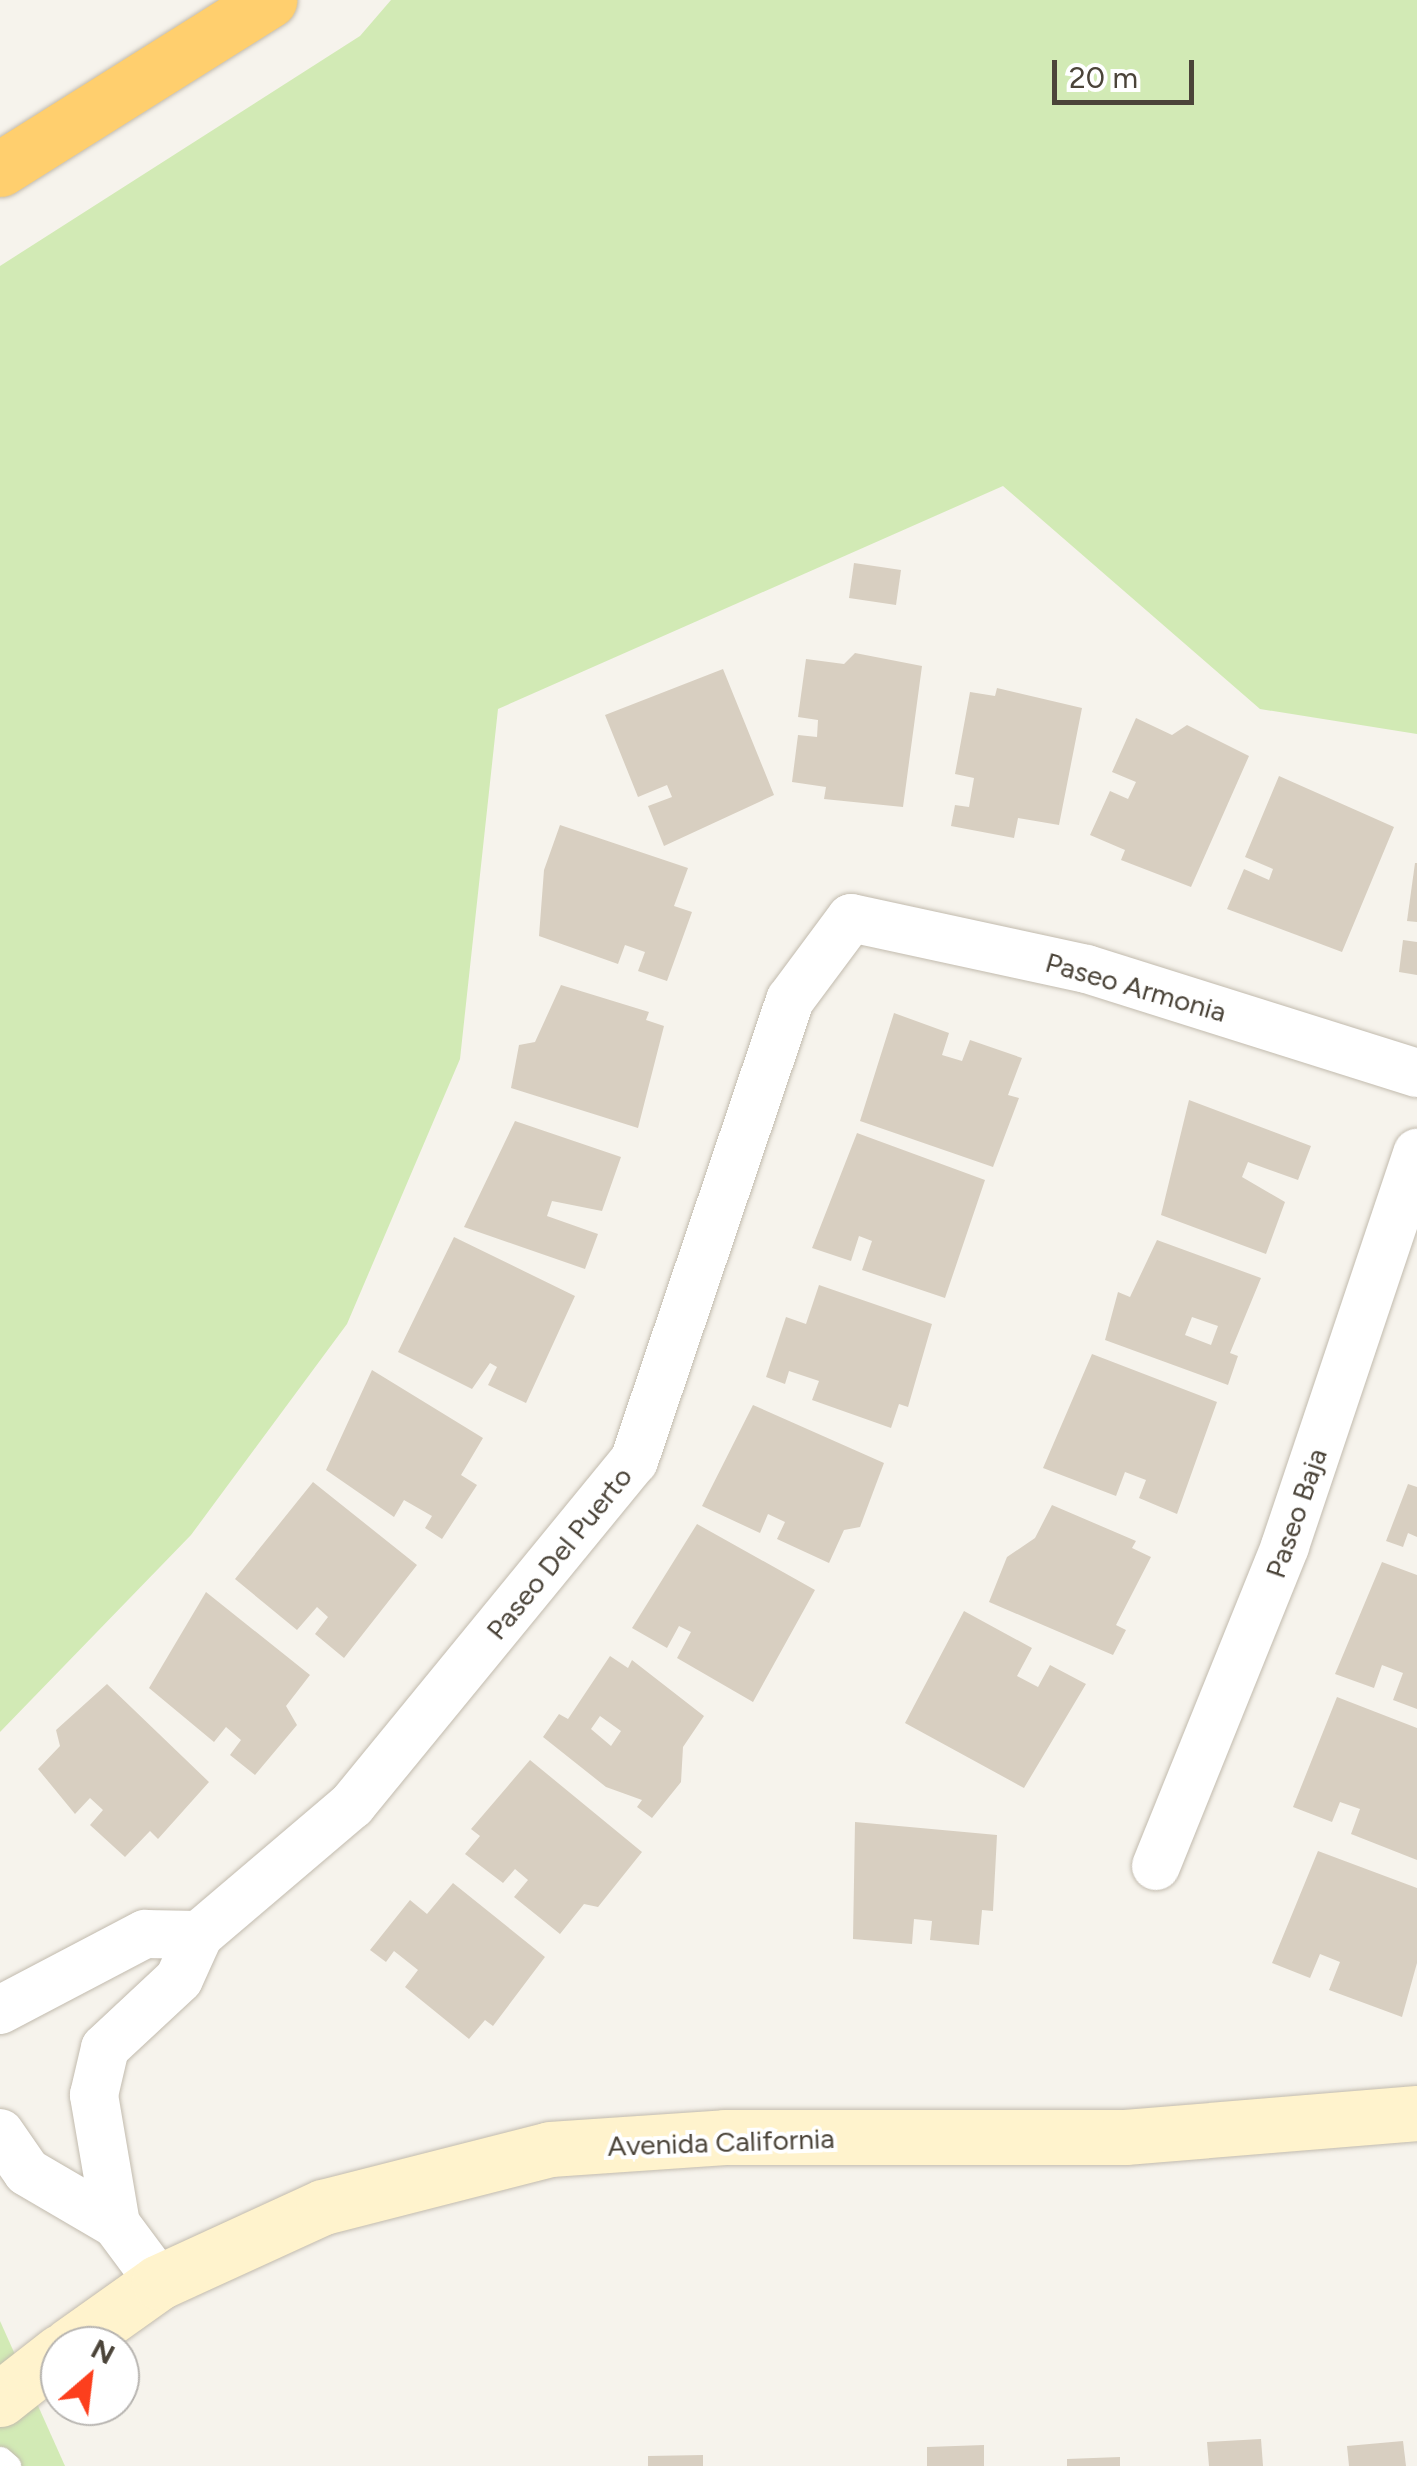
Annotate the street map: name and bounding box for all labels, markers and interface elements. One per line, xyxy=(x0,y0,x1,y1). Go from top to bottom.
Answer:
scale bar xyxy=(1057,40,1200,102)
text: 20 m xyxy=(1069,59,1138,96)
street label: Paseo Armonia xyxy=(1042,945,1230,1029)
street label: Paseo Baja xyxy=(1258,1444,1334,1582)
street label: Paseo Del Puerto xyxy=(479,1460,639,1646)
street label: Avenida California xyxy=(607,2121,835,2163)
north arrow xyxy=(40,2326,140,2426)
text: N xyxy=(86,2331,121,2371)

